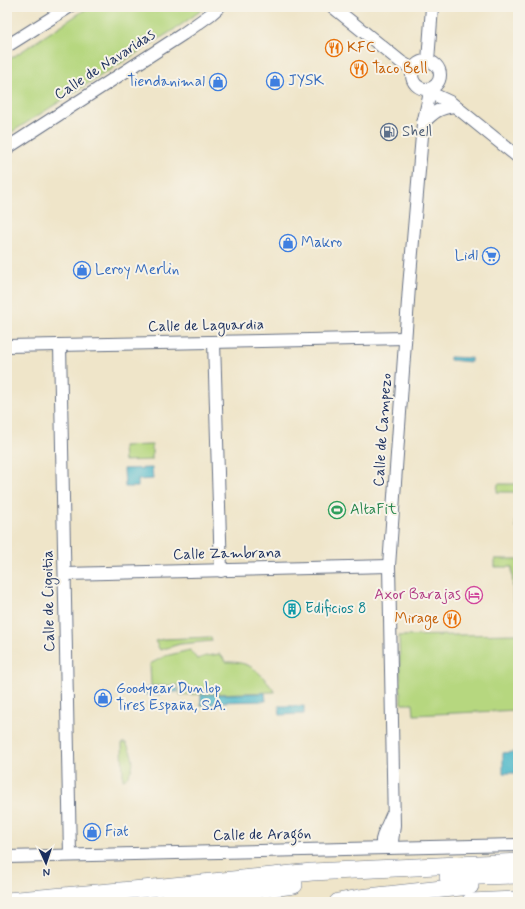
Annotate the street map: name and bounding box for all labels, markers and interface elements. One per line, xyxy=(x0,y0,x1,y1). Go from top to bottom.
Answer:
street label: Calle de Navaridas xyxy=(51,25,159,105)
restaurant icon: KFC xyxy=(324,38,344,58)
place label: KFC xyxy=(347,38,376,58)
restaurant icon: Taco Bell xyxy=(349,59,369,79)
place label: Taco Bell xyxy=(372,59,428,79)
shop icon: JYSK xyxy=(265,71,285,91)
place label: JYSK xyxy=(288,71,324,91)
place label: Tiendanimal xyxy=(127,72,205,92)
shop icon: Tiendanimal xyxy=(208,72,228,92)
fuel station icon: Shell xyxy=(379,122,399,142)
place label: Shell xyxy=(402,122,432,142)
shop icon: Makro xyxy=(278,233,298,253)
place label: Makro xyxy=(301,233,342,253)
place label: Lidl xyxy=(455,246,478,266)
supermarket icon: Lidl xyxy=(481,246,501,266)
shop icon: Leroy Merlin xyxy=(72,260,92,280)
place label: Leroy Merlin xyxy=(95,260,179,280)
street label: Calle de Laguardia xyxy=(148,315,264,338)
street label: Calle de Campezo xyxy=(369,372,397,487)
sports icon: AltaFit xyxy=(327,500,347,520)
place label: AltaFit xyxy=(350,500,397,520)
street label: Calle Zambrana xyxy=(173,543,281,565)
street label: Calle de Cigoitia xyxy=(38,550,61,652)
place label: Axor Barajas xyxy=(374,585,461,605)
hotel icon: Axor Barajas xyxy=(464,585,484,605)
building icon: Edificios 8 xyxy=(282,599,302,619)
place label: Edificios 8 xyxy=(305,599,366,619)
place label: Mirage xyxy=(395,609,439,630)
restaurant icon: Mirage xyxy=(442,609,462,629)
place label: Goodyear Dunlop Tires España, S.A. xyxy=(116,679,226,716)
shop icon: Goodyear Dunlop Tires España, S.A. xyxy=(93,688,113,708)
shop icon: Fiat xyxy=(82,822,102,842)
place label: Fiat xyxy=(105,822,129,842)
street label: Calle de Aragón xyxy=(213,824,311,847)
north arrow xyxy=(26,843,66,883)
text: N xyxy=(42,865,50,879)

